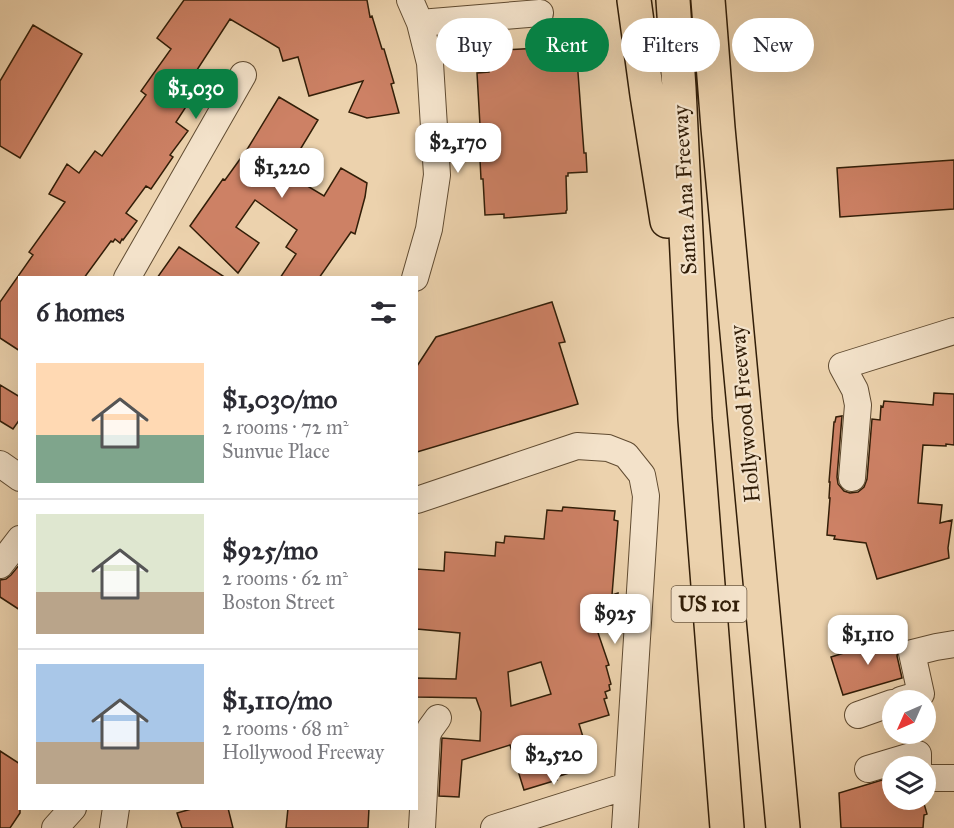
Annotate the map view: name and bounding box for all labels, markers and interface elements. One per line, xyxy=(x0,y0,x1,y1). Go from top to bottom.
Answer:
chip: Buy xyxy=(436,18,513,72)
chip: Rent xyxy=(525,18,609,72)
chip: Filters xyxy=(621,18,720,72)
chip: New xyxy=(732,18,814,72)
pin: $1,030 xyxy=(147,69,245,120)
text: $1,030 xyxy=(168,76,224,100)
street label: Santa Ana Freeway xyxy=(667,104,702,276)
pin: $2,170 xyxy=(409,123,507,174)
text: $2,170 xyxy=(429,130,487,154)
pin: $1,220 xyxy=(233,148,331,199)
text: $1,220 xyxy=(254,155,310,179)
text: 6 homes xyxy=(36,296,125,328)
icon: filters xyxy=(367,296,400,329)
street label: Hollywood Freeway xyxy=(723,323,766,504)
text: $1,030/mo xyxy=(222,383,337,415)
icon: home xyxy=(84,387,156,459)
text: 2 rooms · 72 m² xyxy=(222,415,349,439)
text: Sunvue Place xyxy=(222,439,330,463)
text: $925/mo xyxy=(222,534,318,566)
icon: home xyxy=(84,538,156,610)
text: 2 rooms · 62 m² xyxy=(222,566,348,590)
road number: US 101 xyxy=(672,586,746,622)
text: Boston Street xyxy=(222,590,335,614)
pin: $925 xyxy=(579,594,651,645)
text: $925 xyxy=(594,601,636,625)
pin: $1,110 xyxy=(819,615,917,666)
text: $1,110 xyxy=(842,622,894,646)
text: $1,110/mo xyxy=(222,684,332,716)
icon: home xyxy=(84,688,156,760)
north arrow xyxy=(882,690,936,744)
map controls xyxy=(882,690,936,810)
text: 2 rooms · 68 m² xyxy=(222,716,349,740)
pin: $2,520 xyxy=(505,735,603,786)
text: Hollywood Freeway xyxy=(222,740,384,764)
text: $2,520 xyxy=(525,742,583,766)
button: layers xyxy=(882,756,936,810)

